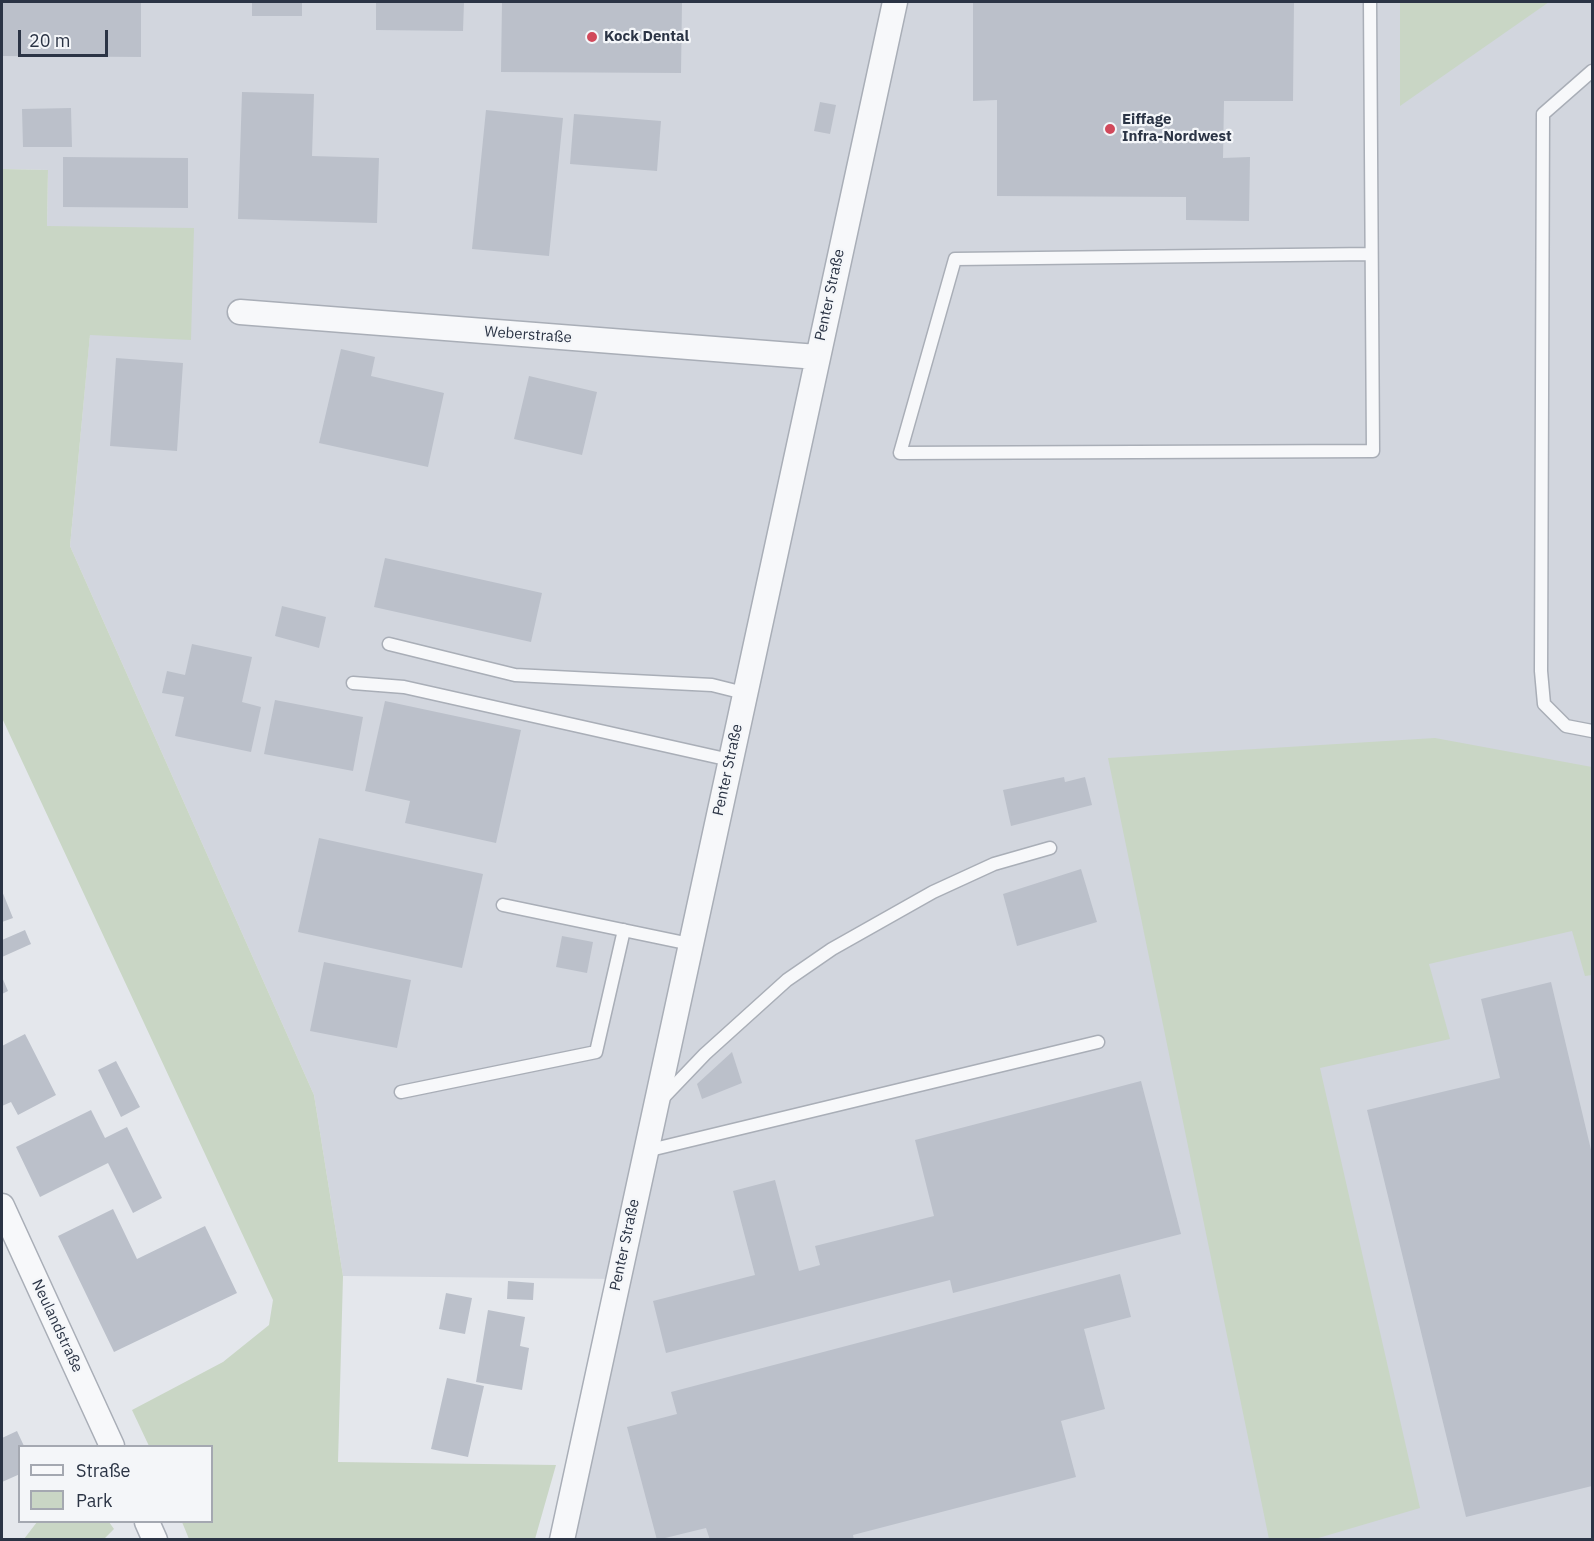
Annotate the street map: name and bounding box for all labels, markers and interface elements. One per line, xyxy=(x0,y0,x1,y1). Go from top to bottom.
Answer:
scale bar xyxy=(21,18,111,56)
place label: Kock Dental xyxy=(604,28,689,46)
text: 20 m xyxy=(29,29,71,52)
marker: Kock Dental xyxy=(585,30,599,44)
place label: Eiffage Infra-Nordwest xyxy=(1122,111,1232,146)
marker: Eiffage Infra-Nordwest xyxy=(1103,122,1117,136)
street label: Penter Straße xyxy=(811,247,849,343)
street label: Weberstraße xyxy=(484,323,572,347)
street label: Penter Straße xyxy=(709,722,747,818)
street label: Penter Straße xyxy=(606,1197,644,1293)
street label: Neulandstraße xyxy=(28,1277,86,1375)
legend xyxy=(18,1445,213,1523)
text: Straße xyxy=(76,1459,130,1482)
text: Park xyxy=(76,1489,112,1512)

